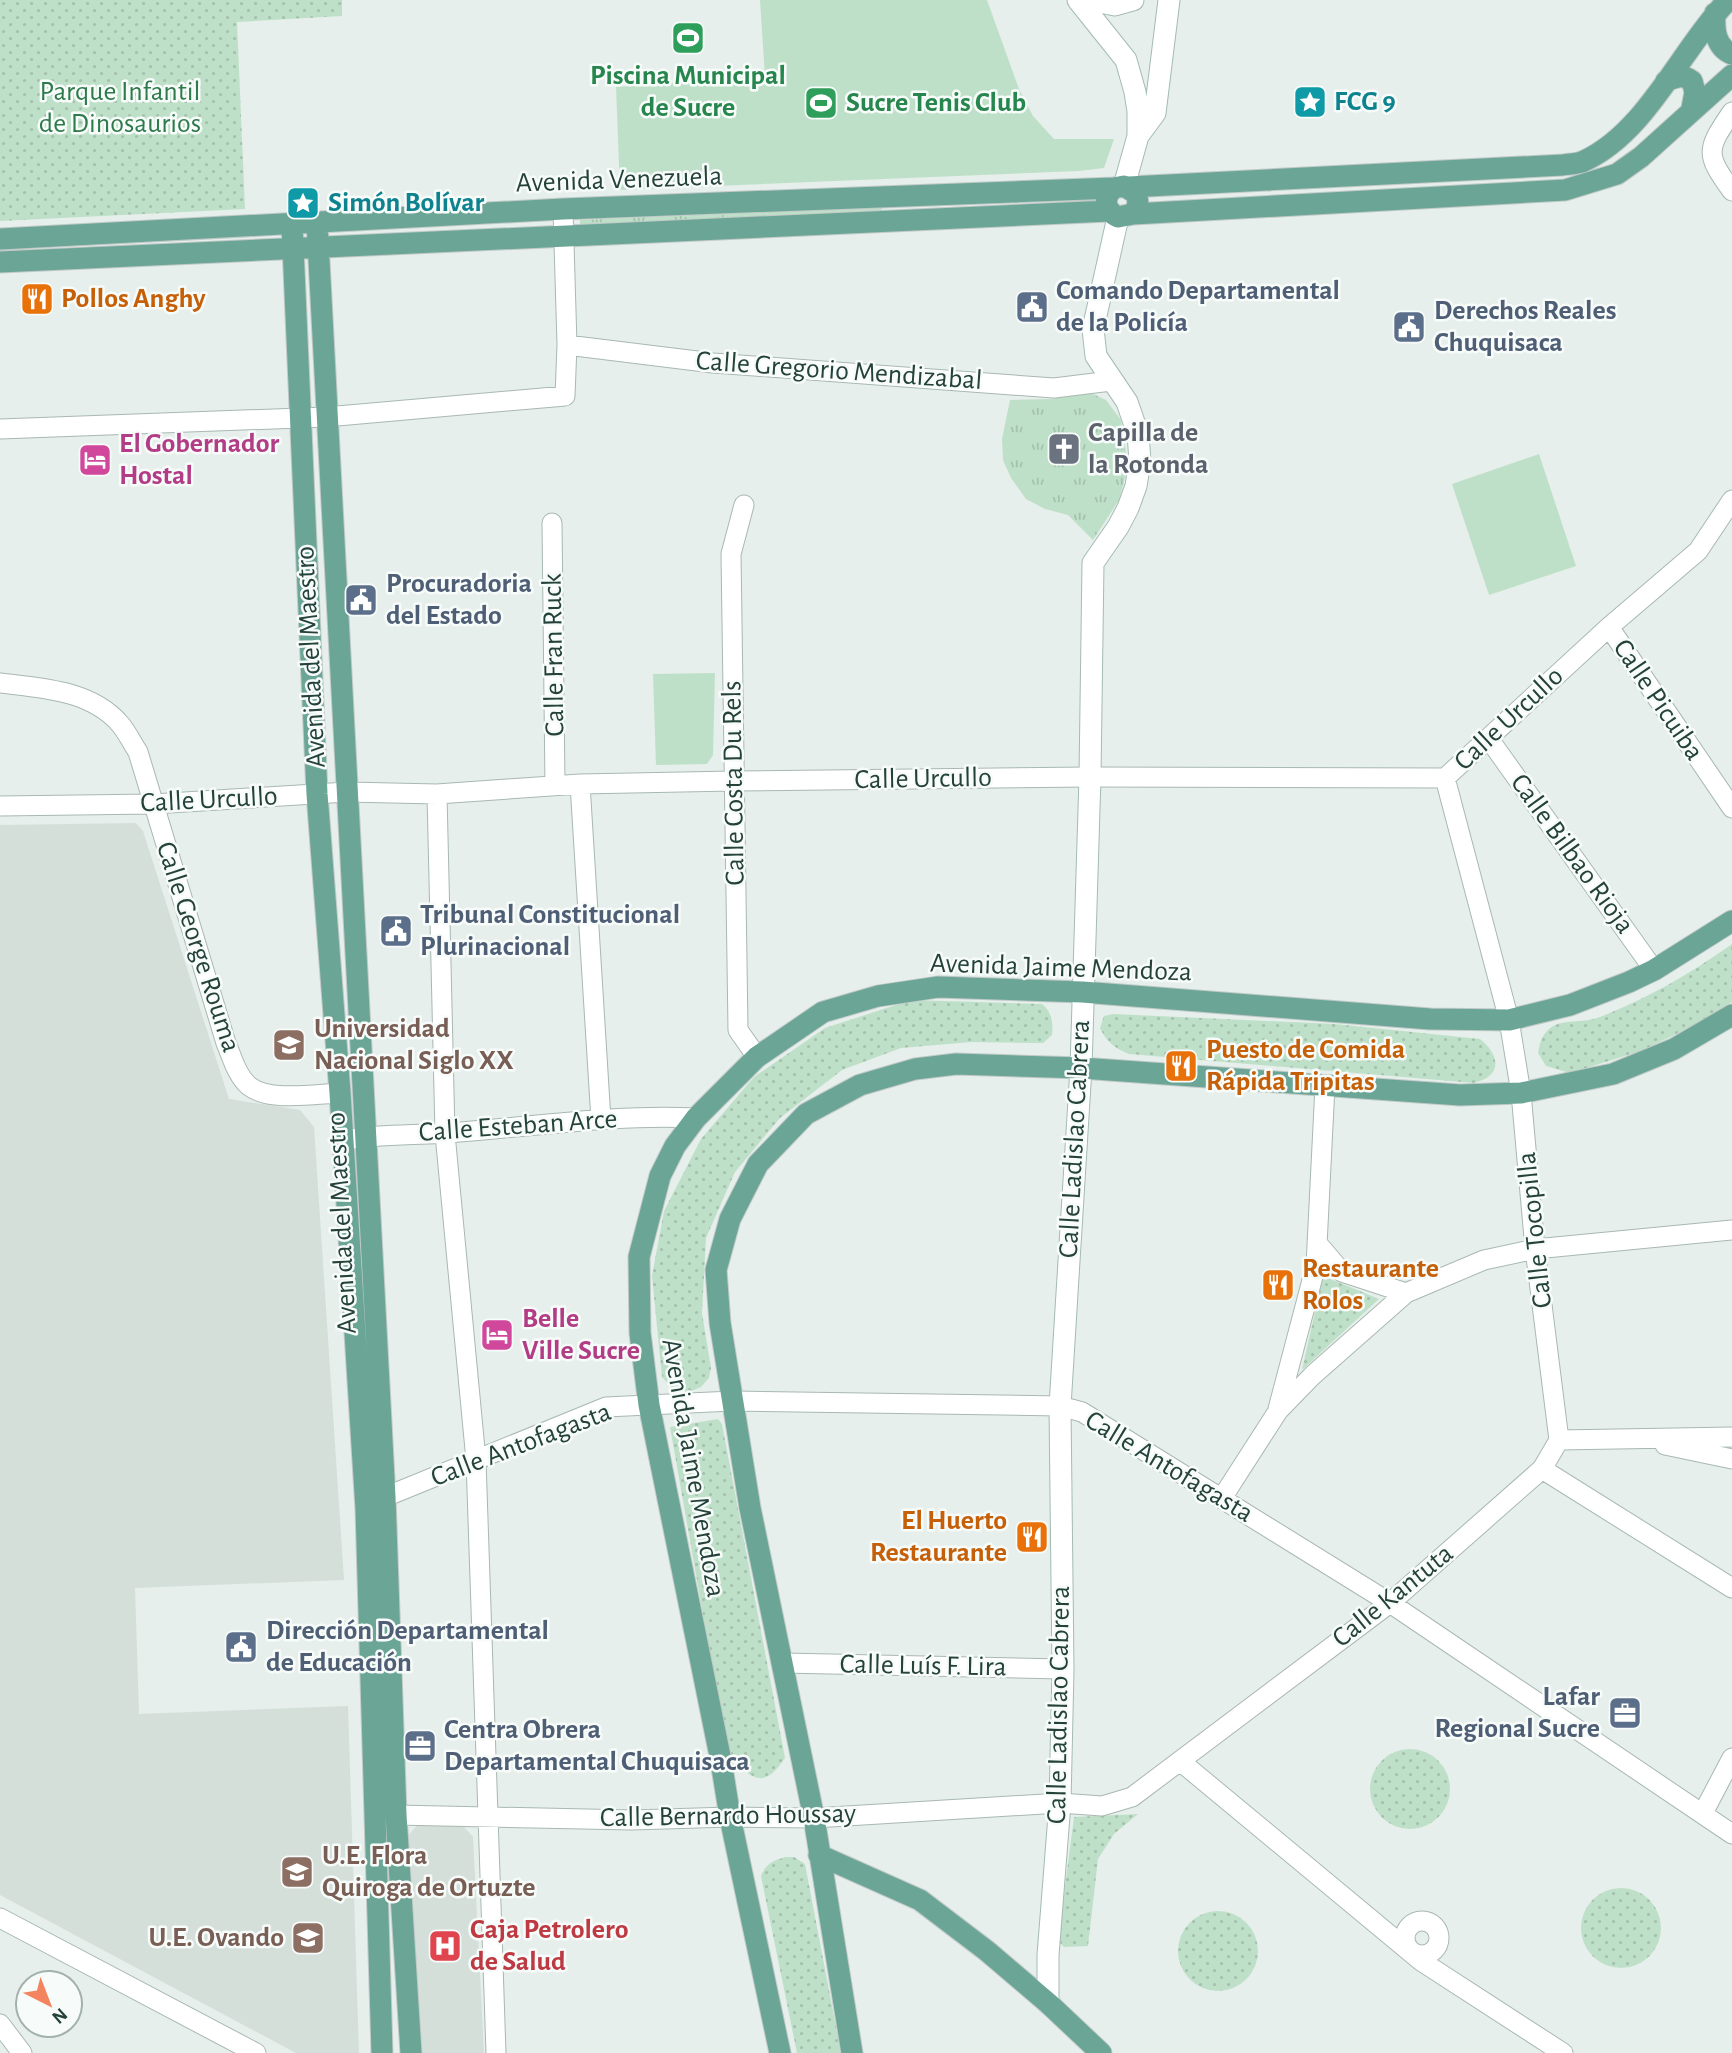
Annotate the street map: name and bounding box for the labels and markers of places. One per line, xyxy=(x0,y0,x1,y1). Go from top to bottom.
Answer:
sports icon: Piscina Municipal de Sucre xyxy=(669,19,707,57)
place label: Piscina Municipal de Sucre xyxy=(590,62,786,122)
place icon: FCG 9 xyxy=(1291,83,1329,121)
sports icon: Sucre Tenis Club xyxy=(802,84,840,122)
place label: FCG 9 xyxy=(1334,88,1396,116)
place label: Sucre Tenis Club xyxy=(846,89,1026,117)
place icon: Simón Bolívar xyxy=(284,184,322,222)
place label: Simón Bolívar xyxy=(328,189,484,217)
place label: Comando Departamental de la Policía xyxy=(1056,277,1340,337)
restaurant icon: Pollos Anghy xyxy=(18,280,56,318)
place label: Pollos Anghy xyxy=(61,285,206,313)
public building icon: Comando Departamental de la Policía xyxy=(1013,288,1051,326)
place label: Derechos Reales Chuquisaca xyxy=(1434,297,1616,357)
public building icon: Derechos Reales Chuquisaca xyxy=(1390,308,1428,346)
place label: Capilla de la Rotonda xyxy=(1088,419,1208,479)
place label: El Gobernador Hostal xyxy=(119,430,280,490)
church icon: Capilla de la Rotonda xyxy=(1045,430,1083,468)
hotel icon: El Gobernador Hostal xyxy=(76,441,114,479)
place label: Procuradoria del Estado xyxy=(386,570,532,630)
public building icon: Procuradoria del Estado xyxy=(342,581,380,619)
place label: Tribunal Constitucional Plurinacional xyxy=(420,901,680,961)
public building icon: Tribunal Constitucional Plurinacional xyxy=(377,912,415,950)
place label: Universidad Nacional Siglo XX xyxy=(314,1015,514,1075)
school or university icon: Universidad Nacional Siglo XX xyxy=(270,1026,308,1064)
place label: Puesto de Comida Rápida Tripitas xyxy=(1206,1036,1405,1096)
restaurant icon: Puesto de Comida Rápida Tripitas xyxy=(1162,1047,1200,1085)
place label: Restaurante Rolos xyxy=(1302,1255,1439,1315)
restaurant icon: Restaurante Rolos xyxy=(1259,1266,1297,1304)
place label: Belle Ville Sucre xyxy=(522,1305,640,1365)
hotel icon: Belle Ville Sucre xyxy=(478,1316,516,1354)
place label: El Huerto Restaurante xyxy=(870,1507,1007,1567)
restaurant icon: El Huerto Restaurante xyxy=(1013,1518,1051,1556)
place label: Dirección Departamental de Educación xyxy=(266,1617,549,1677)
public building icon: Dirección Departamental de Educación xyxy=(222,1628,260,1666)
place label: Lafar Regional Sucre xyxy=(1434,1683,1600,1743)
office icon: Lafar Regional Sucre xyxy=(1606,1694,1644,1732)
place label: Centra Obrera Departamental Chuquisaca xyxy=(444,1716,750,1776)
office icon: Centra Obrera Departamental Chuquisaca xyxy=(401,1727,439,1765)
place label: U.E. Flora Quiroga de Ortuzte xyxy=(322,1842,535,1902)
school or university icon: U.E. Flora Quiroga de Ortuzte xyxy=(278,1853,316,1891)
place label: Caja Petrolero de Salud xyxy=(470,1916,629,1976)
school or university icon: U.E. Ovando xyxy=(289,1919,327,1957)
place label: U.E. Ovando xyxy=(149,1924,284,1952)
hospital icon: Caja Petrolero de Salud xyxy=(426,1927,464,1965)

